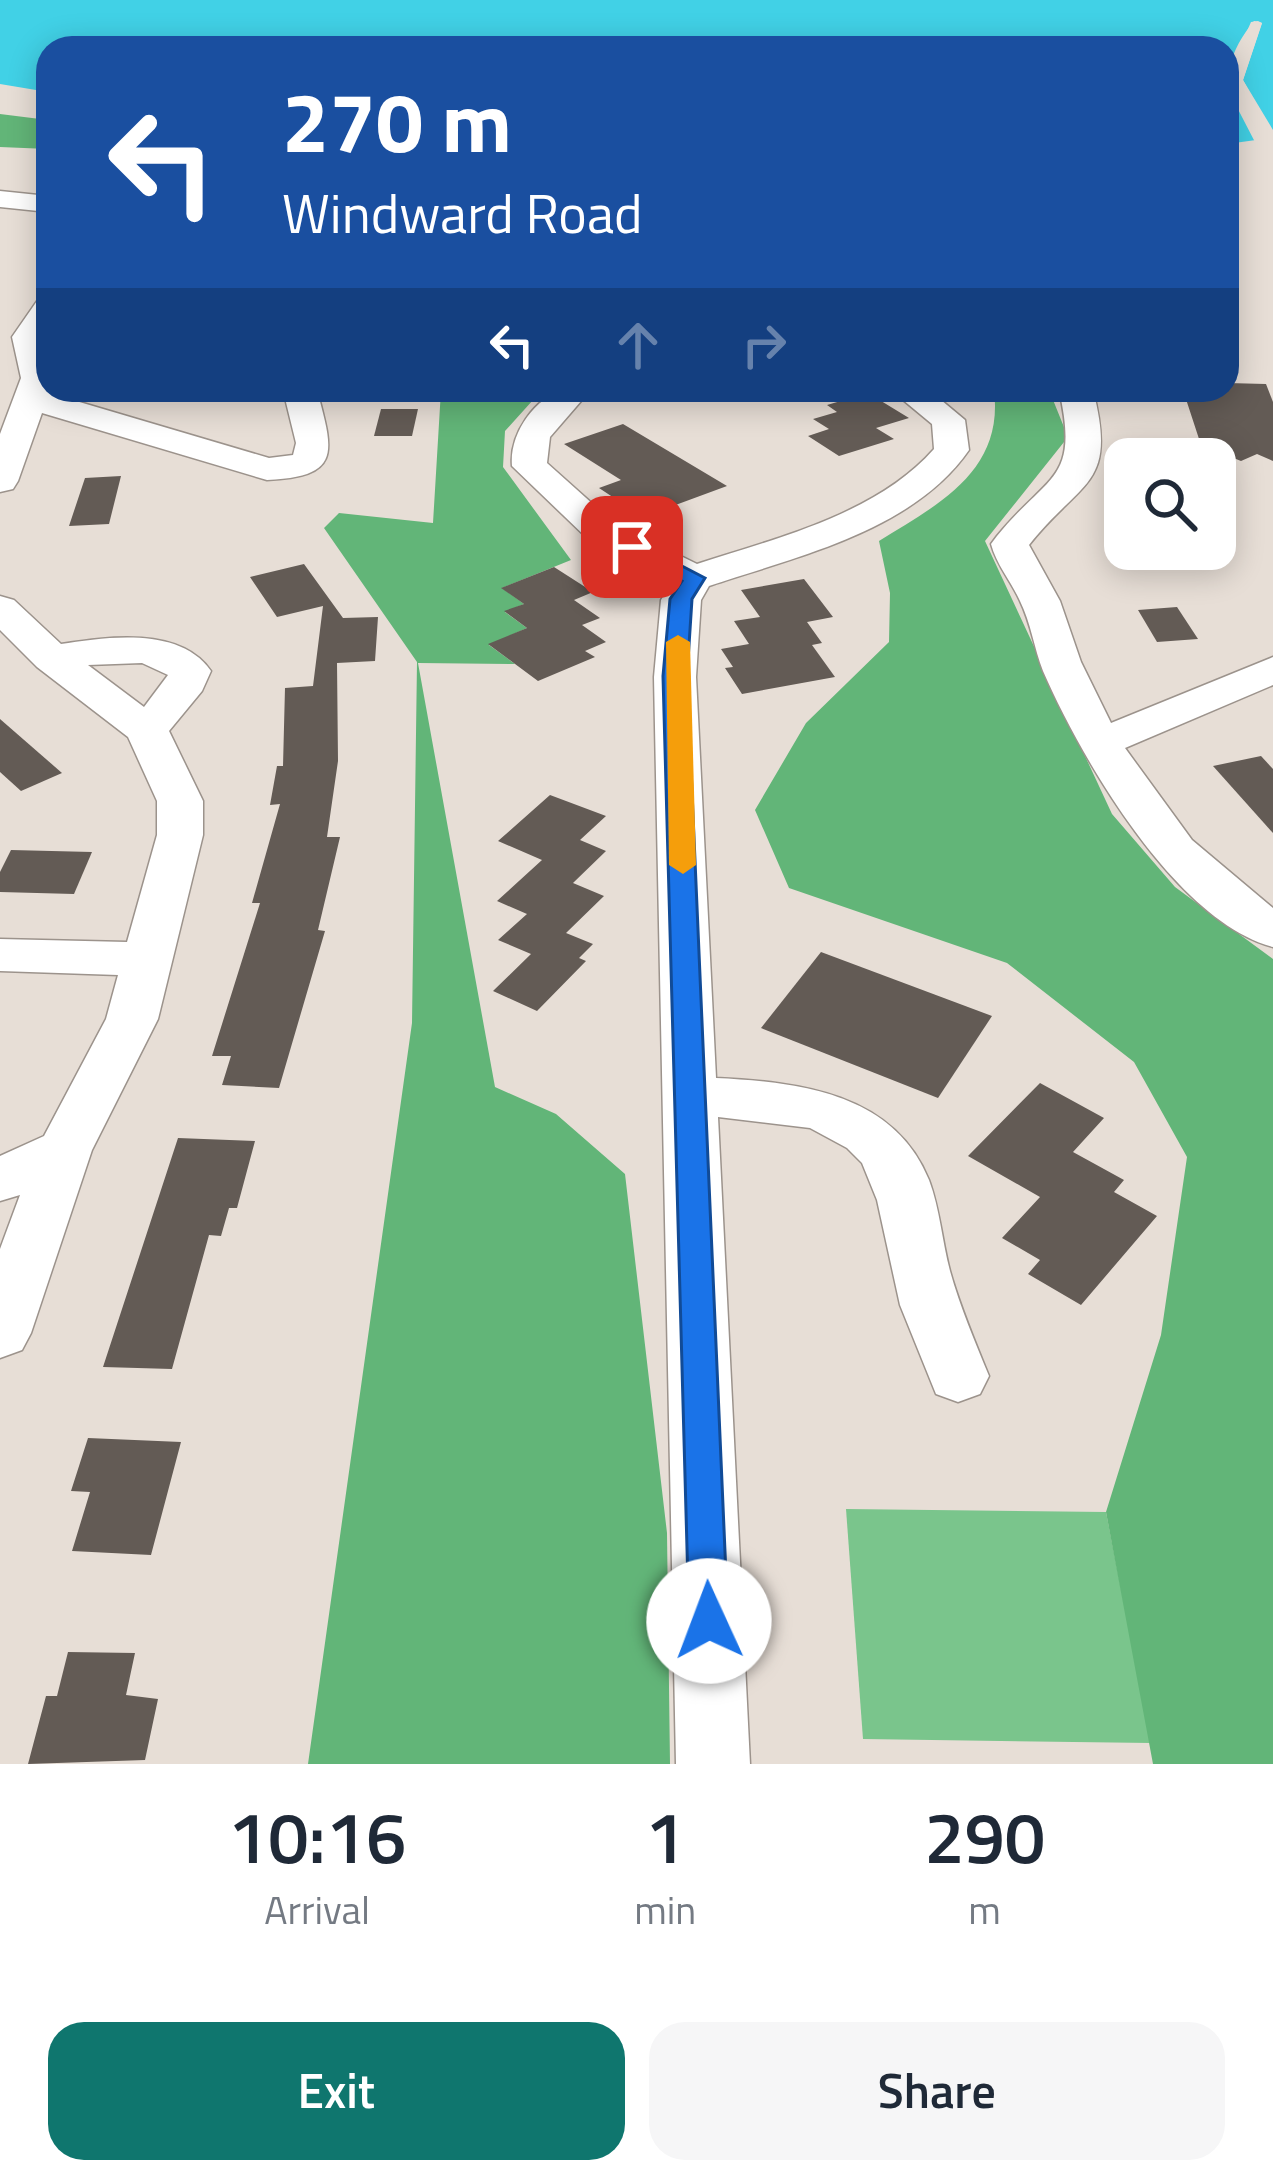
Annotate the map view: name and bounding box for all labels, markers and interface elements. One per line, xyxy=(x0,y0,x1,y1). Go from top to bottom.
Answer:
text: 270 m xyxy=(282,57,512,185)
icon: left xyxy=(84,84,240,240)
text: Windward Road xyxy=(282,172,643,254)
icon: left xyxy=(479,312,545,378)
icon: ahead xyxy=(605,312,671,378)
icon: right xyxy=(731,312,797,378)
map controls xyxy=(1104,438,1236,570)
button: search xyxy=(1104,438,1236,570)
pin xyxy=(581,496,683,598)
icon: arrive xyxy=(599,514,665,580)
position arrow xyxy=(646,1558,772,1684)
text: 10:16 xyxy=(228,1781,406,1891)
text: 1 xyxy=(645,1781,685,1891)
text: 290 xyxy=(924,1781,1045,1891)
text: Arrival xyxy=(264,1880,370,1939)
text: min xyxy=(634,1880,696,1939)
text: m xyxy=(968,1880,1001,1939)
button: Exit xyxy=(48,2022,625,2160)
button: Share xyxy=(649,2022,1225,2160)

